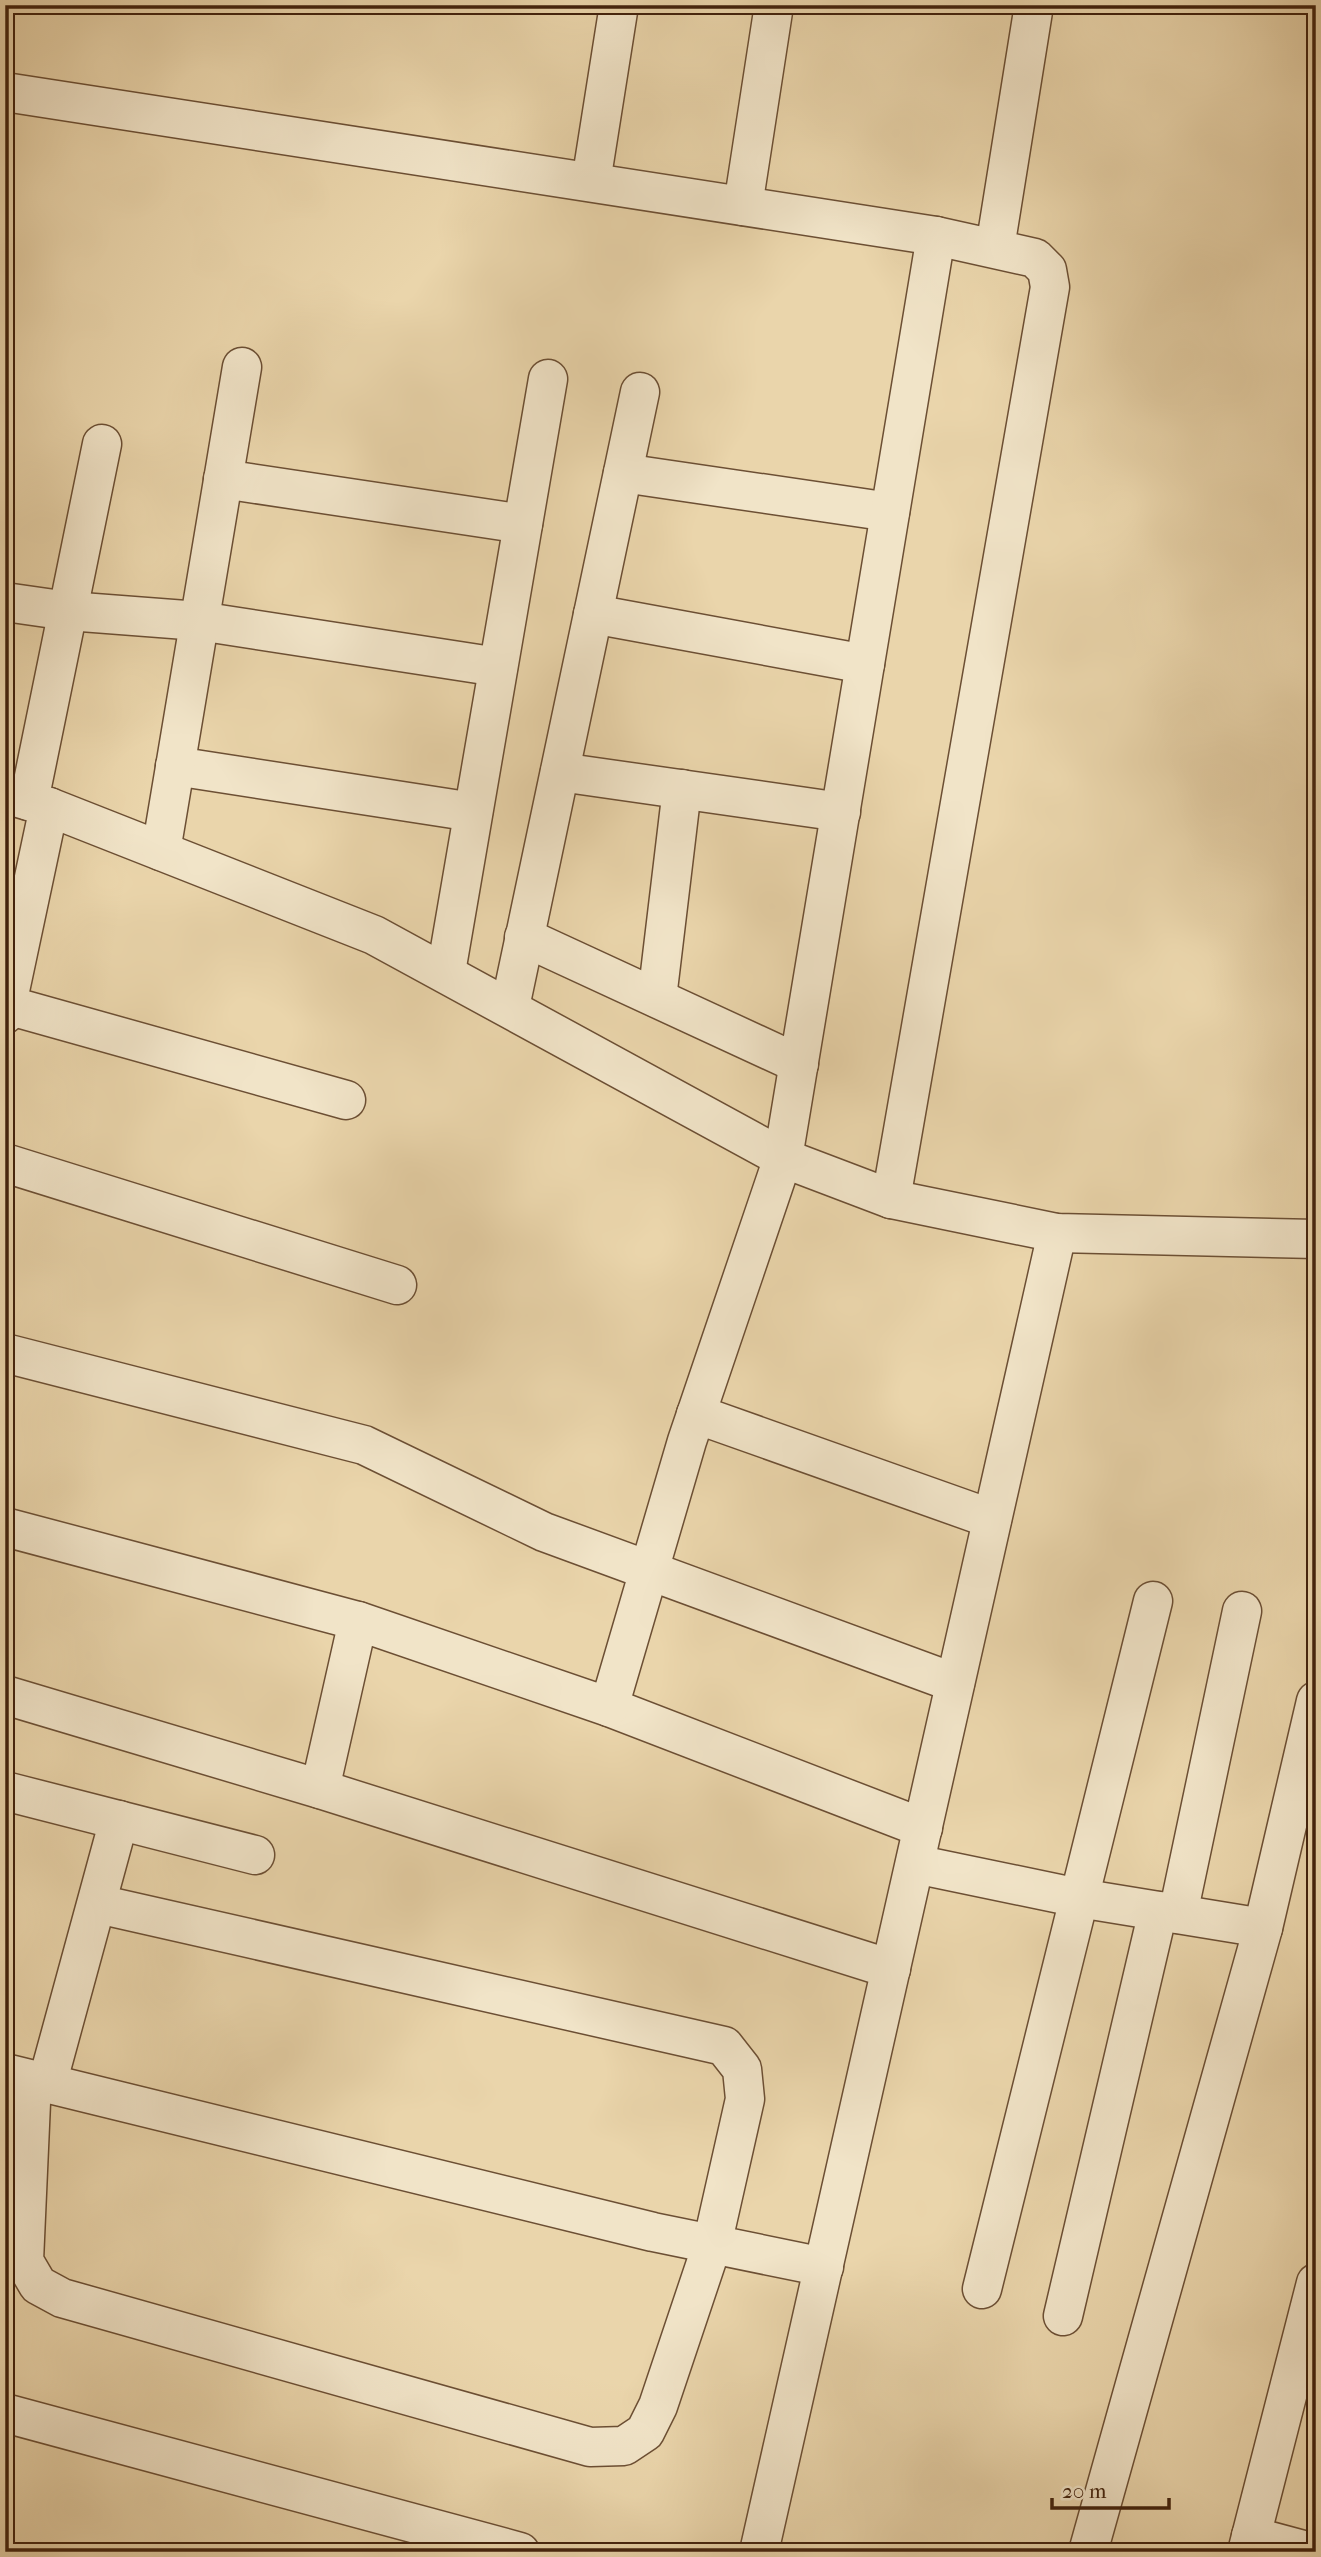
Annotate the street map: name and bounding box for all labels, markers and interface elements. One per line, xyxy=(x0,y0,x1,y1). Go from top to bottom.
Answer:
scale bar xyxy=(1052,2466,1169,2510)
text: 20 m xyxy=(1062,2479,1107,2503)

